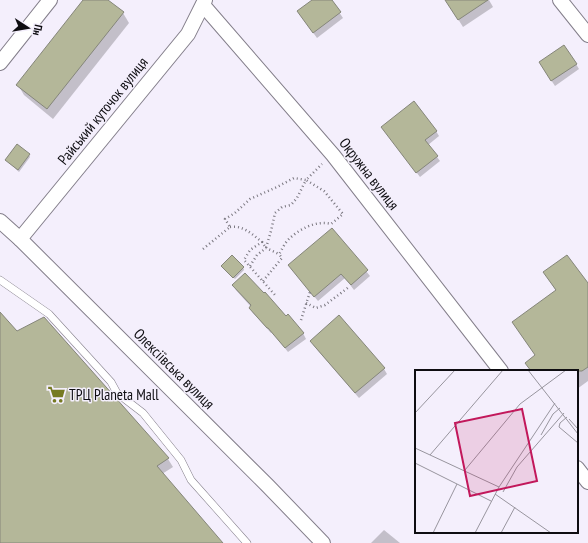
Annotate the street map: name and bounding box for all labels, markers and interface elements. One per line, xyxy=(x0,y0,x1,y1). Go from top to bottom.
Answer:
north arrow xyxy=(8,8,48,48)
text: Пн xyxy=(30,23,46,37)
street label: Райський куточок вулиця xyxy=(53,53,152,168)
street label: Окружна вулиця xyxy=(335,134,404,214)
street label: Олексіївська вулиця xyxy=(130,324,219,413)
inset map xyxy=(415,370,578,533)
supermarket icon: ТРЦ Planeta Mall xyxy=(46,385,66,405)
place label: ТРЦ Planeta Mall xyxy=(69,385,159,404)

